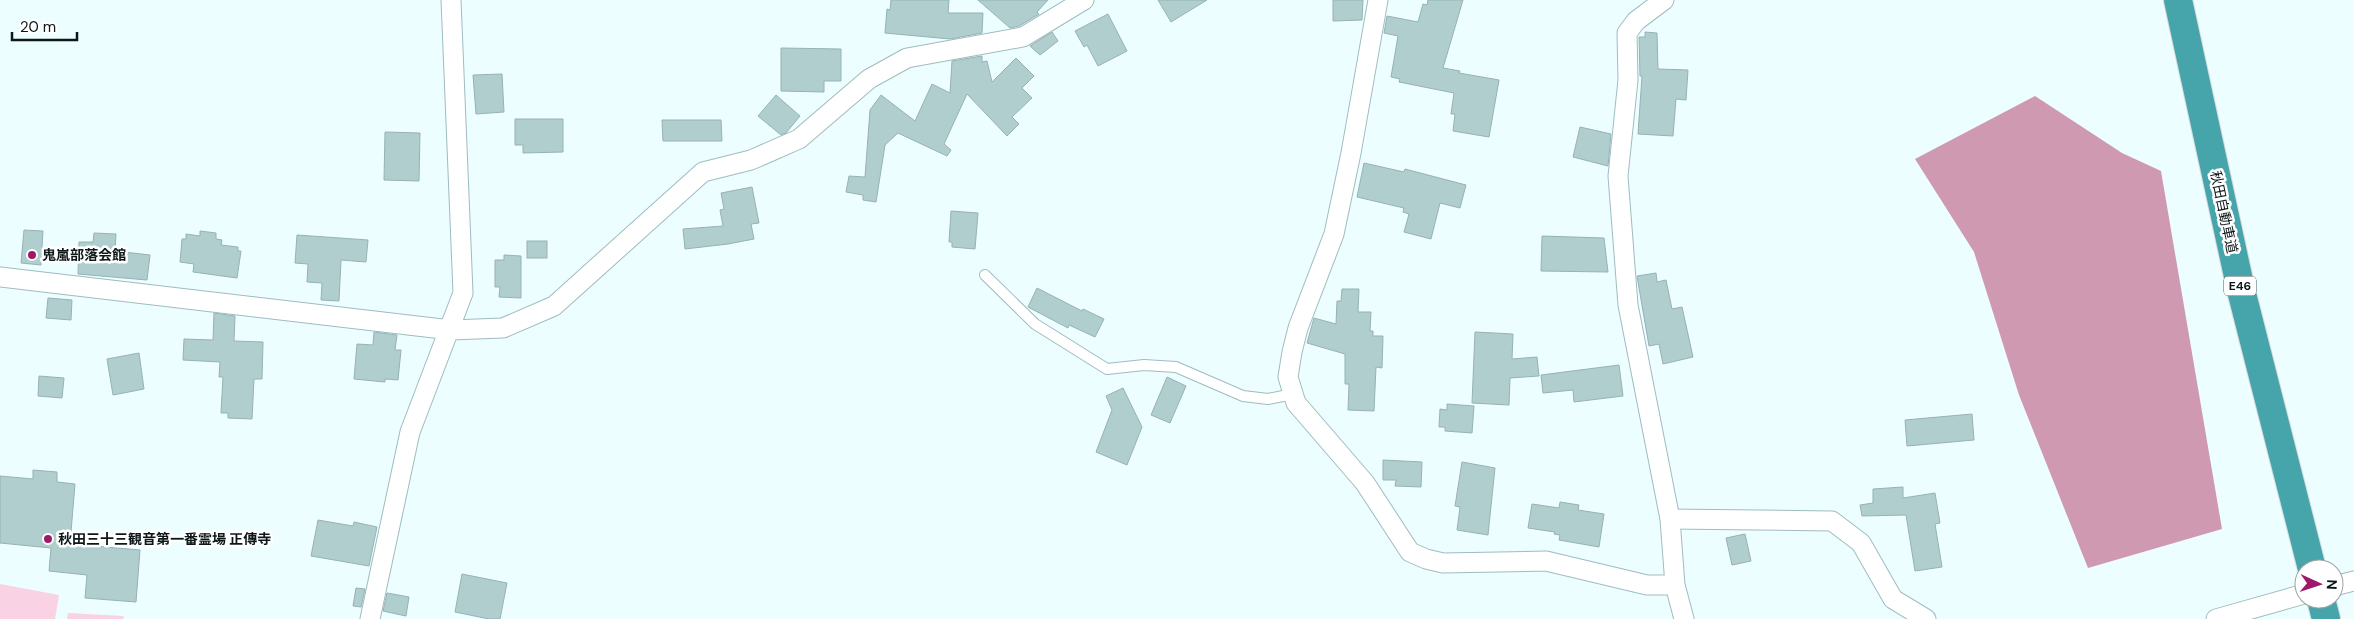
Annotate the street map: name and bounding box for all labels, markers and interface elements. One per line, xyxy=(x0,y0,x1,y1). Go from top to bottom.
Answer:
scale bar xyxy=(12,10,78,42)
text: 20 m xyxy=(20,17,56,37)
street label: 秋田自動車道 xyxy=(2206,169,2242,255)
place label: 鬼嵐部落会館 xyxy=(42,246,126,264)
marker: 鬼嵐部落会館 xyxy=(26,249,38,261)
road number: E46 xyxy=(2224,276,2256,296)
place label: 秋田三十三観音第一番霊場 正傳寺 xyxy=(58,530,271,548)
marker: 秋田三十三観音第一番霊場 正傳寺 xyxy=(42,533,54,545)
north arrow xyxy=(2294,559,2344,609)
text: N xyxy=(2323,579,2341,590)

